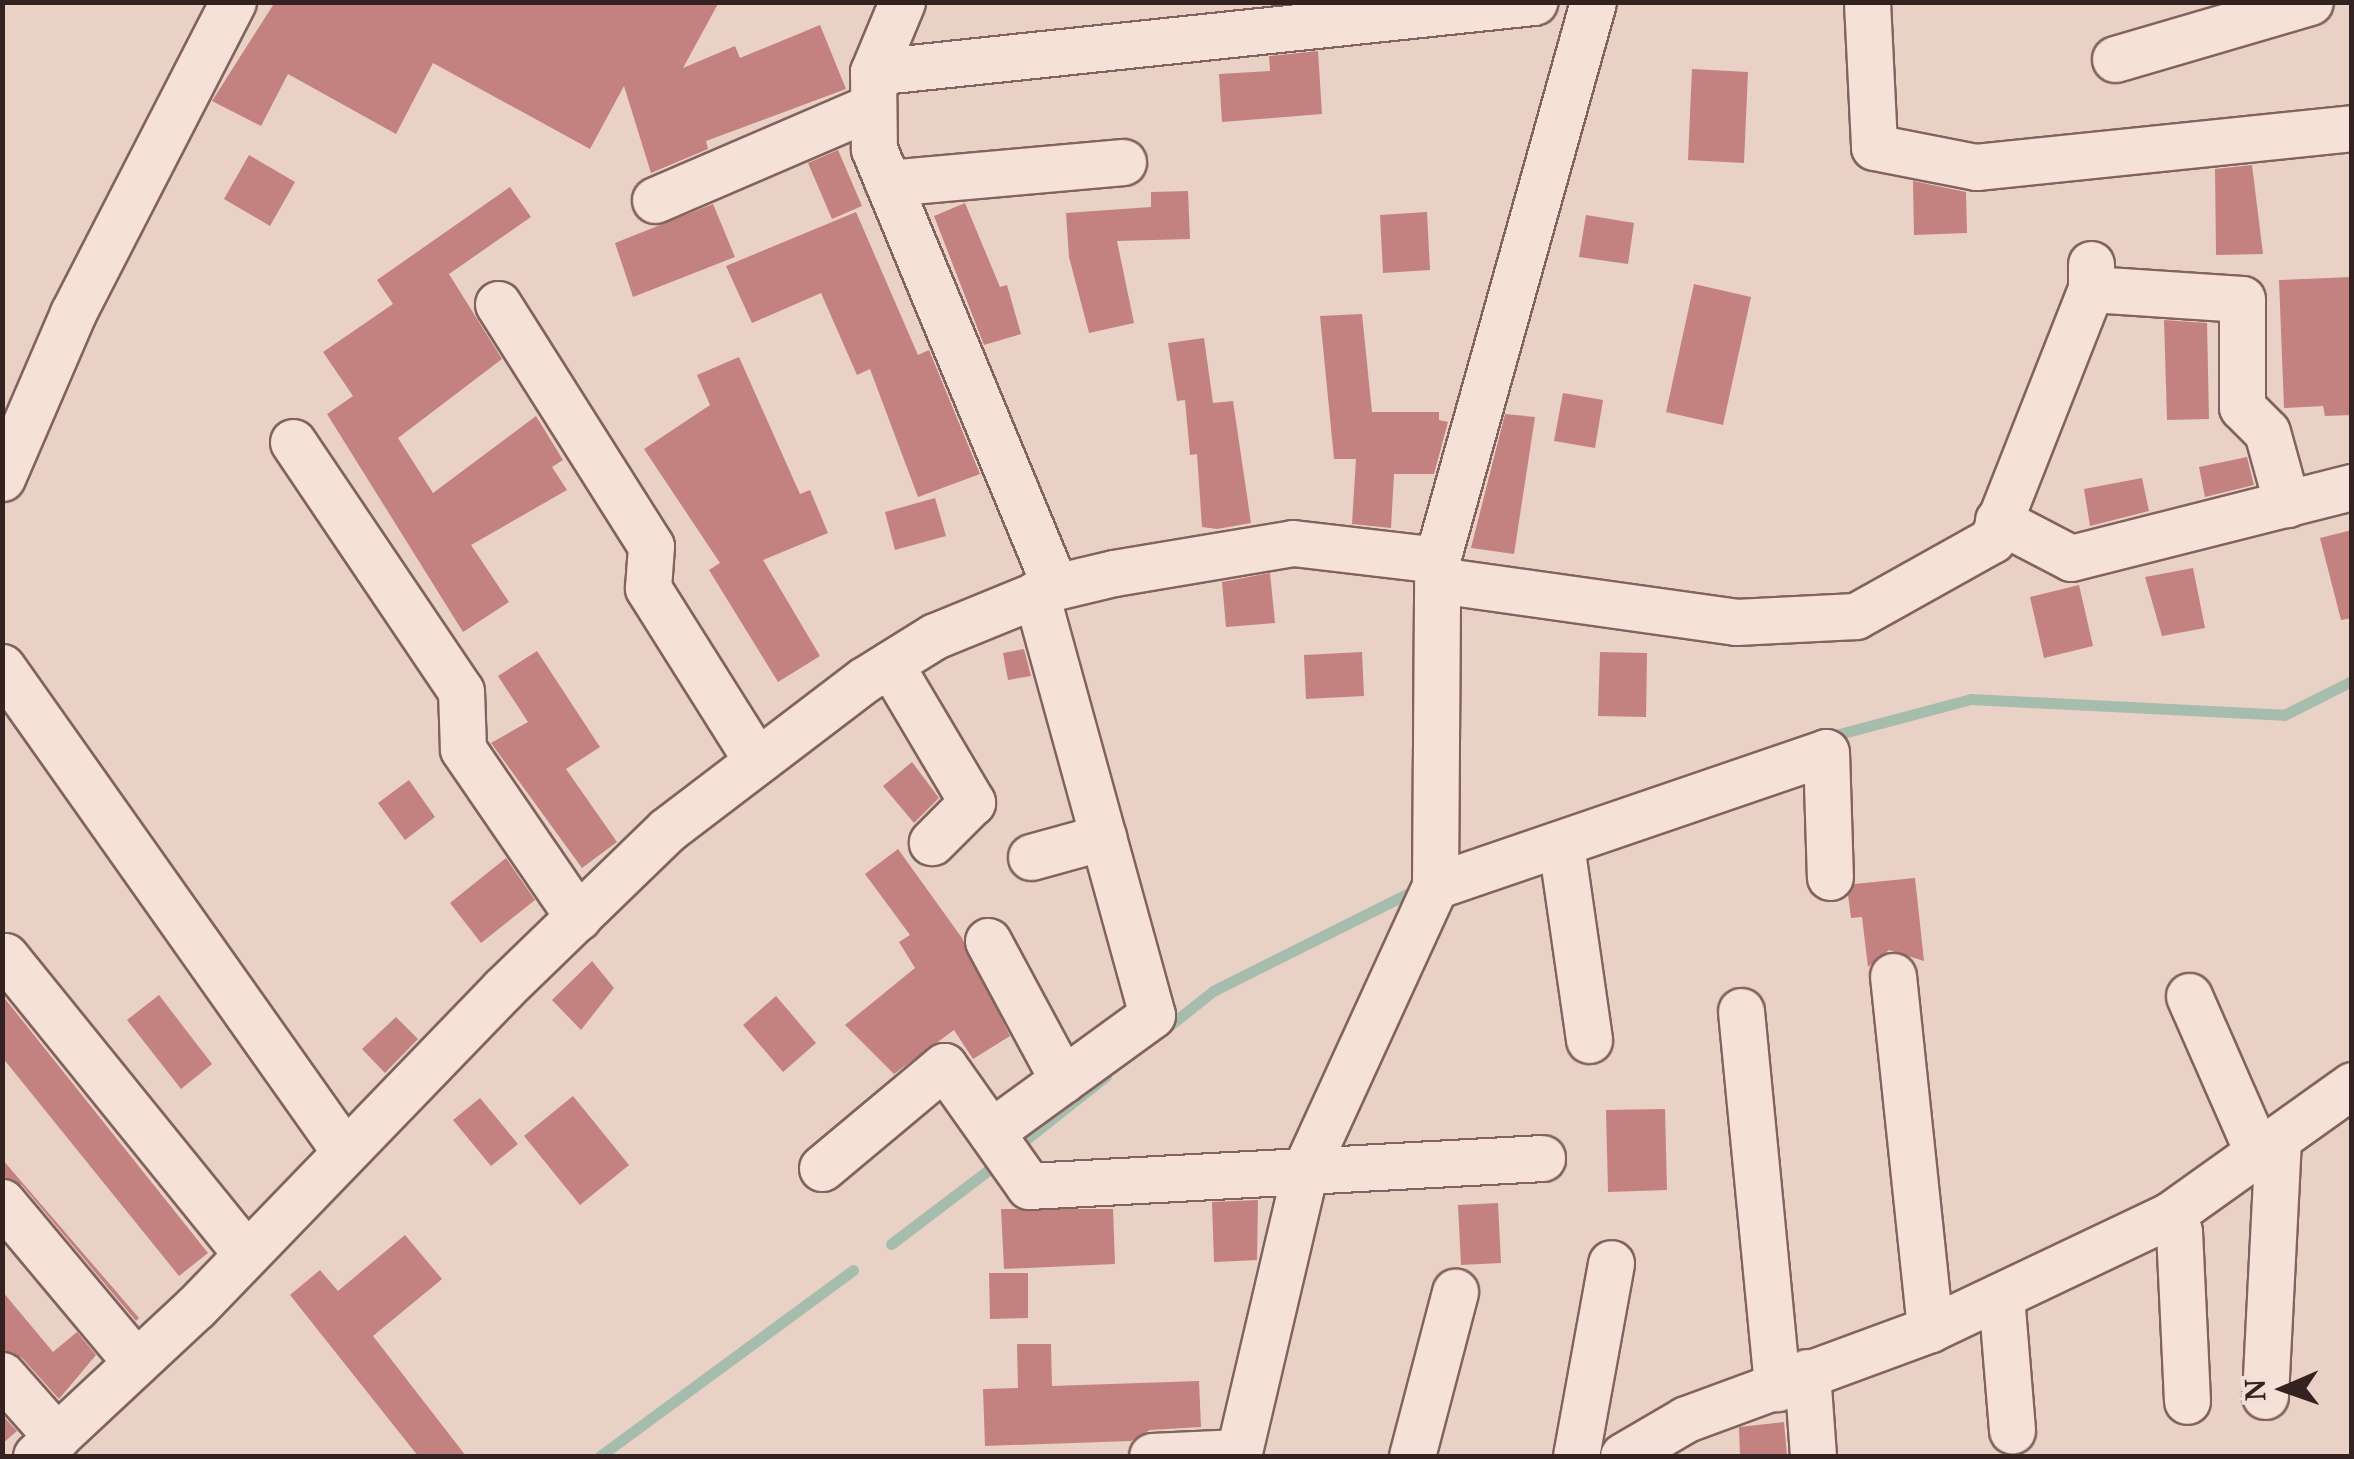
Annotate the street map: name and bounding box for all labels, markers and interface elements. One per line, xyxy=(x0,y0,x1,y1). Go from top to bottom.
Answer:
north arrow xyxy=(2234,1339,2334,1439)
text: N xyxy=(2235,1378,2273,1402)

